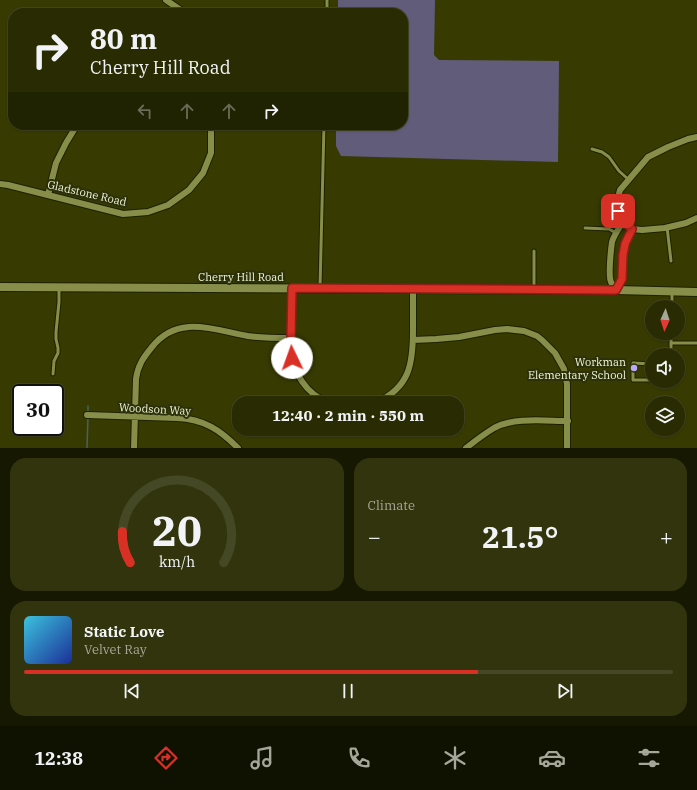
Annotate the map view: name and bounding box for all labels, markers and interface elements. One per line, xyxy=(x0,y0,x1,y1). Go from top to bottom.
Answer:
text: 80 m xyxy=(90,20,157,57)
icon: right xyxy=(24,24,76,76)
text: Cherry Hill Road xyxy=(90,56,231,79)
icon: left xyxy=(134,100,156,122)
icon: ahead xyxy=(176,100,198,122)
icon: ahead xyxy=(218,100,240,122)
icon: right xyxy=(260,100,282,122)
street label: Gladstone Road xyxy=(46,177,128,209)
pin xyxy=(601,194,635,228)
icon: arrive xyxy=(607,200,629,222)
street label: Cherry Hill Road xyxy=(198,270,284,284)
north arrow xyxy=(645,300,685,340)
map controls xyxy=(645,300,685,436)
position arrow xyxy=(271,337,313,379)
button: sound xyxy=(645,348,685,388)
place label: Workman Elementary School xyxy=(528,355,626,382)
marker: Workman Elementary School xyxy=(629,363,639,373)
speed limit sign: 30 xyxy=(12,384,64,436)
button: layers xyxy=(645,396,685,436)
street label: Woodson Way xyxy=(118,400,192,418)
text: 12:40 · 2 min · 550 m xyxy=(272,406,424,425)
text: Climate xyxy=(368,497,415,514)
text: 20 xyxy=(152,502,202,556)
text: 21.5° xyxy=(482,517,559,556)
text: − xyxy=(368,522,381,551)
text: + xyxy=(660,522,673,551)
text: km/h xyxy=(159,551,195,570)
text: Static Love xyxy=(84,622,164,641)
text: Velvet Ray xyxy=(84,641,147,658)
icon: previous xyxy=(121,680,143,702)
icon: pause xyxy=(337,680,359,702)
icon: next xyxy=(554,680,576,702)
icon: directions xyxy=(152,744,180,772)
icon: music xyxy=(248,744,276,772)
icon: phone xyxy=(345,744,373,772)
icon: climate xyxy=(441,744,469,772)
icon: car xyxy=(538,744,566,772)
icon: filters xyxy=(635,744,663,772)
text: 12:38 xyxy=(34,747,83,770)

